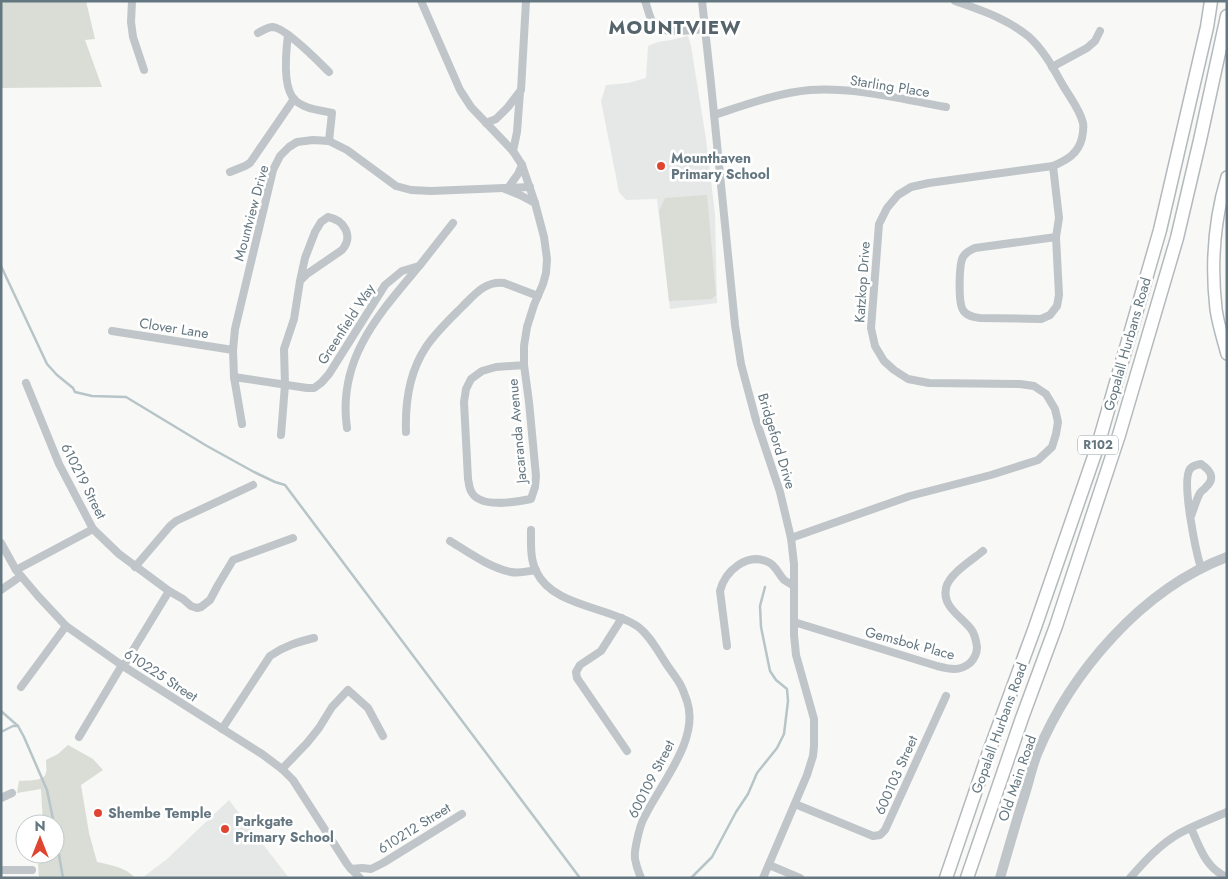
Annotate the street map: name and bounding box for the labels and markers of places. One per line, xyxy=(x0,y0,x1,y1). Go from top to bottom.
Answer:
place label: Mounthaven Primary School xyxy=(671,148,770,184)
marker: Mounthaven Primary School xyxy=(655,160,667,172)
place label: Shembe Temple xyxy=(108,803,211,823)
marker: Shembe Temple xyxy=(92,807,104,819)
place label: Parkgate Primary School xyxy=(235,811,334,847)
marker: Parkgate Primary School xyxy=(219,823,231,835)

